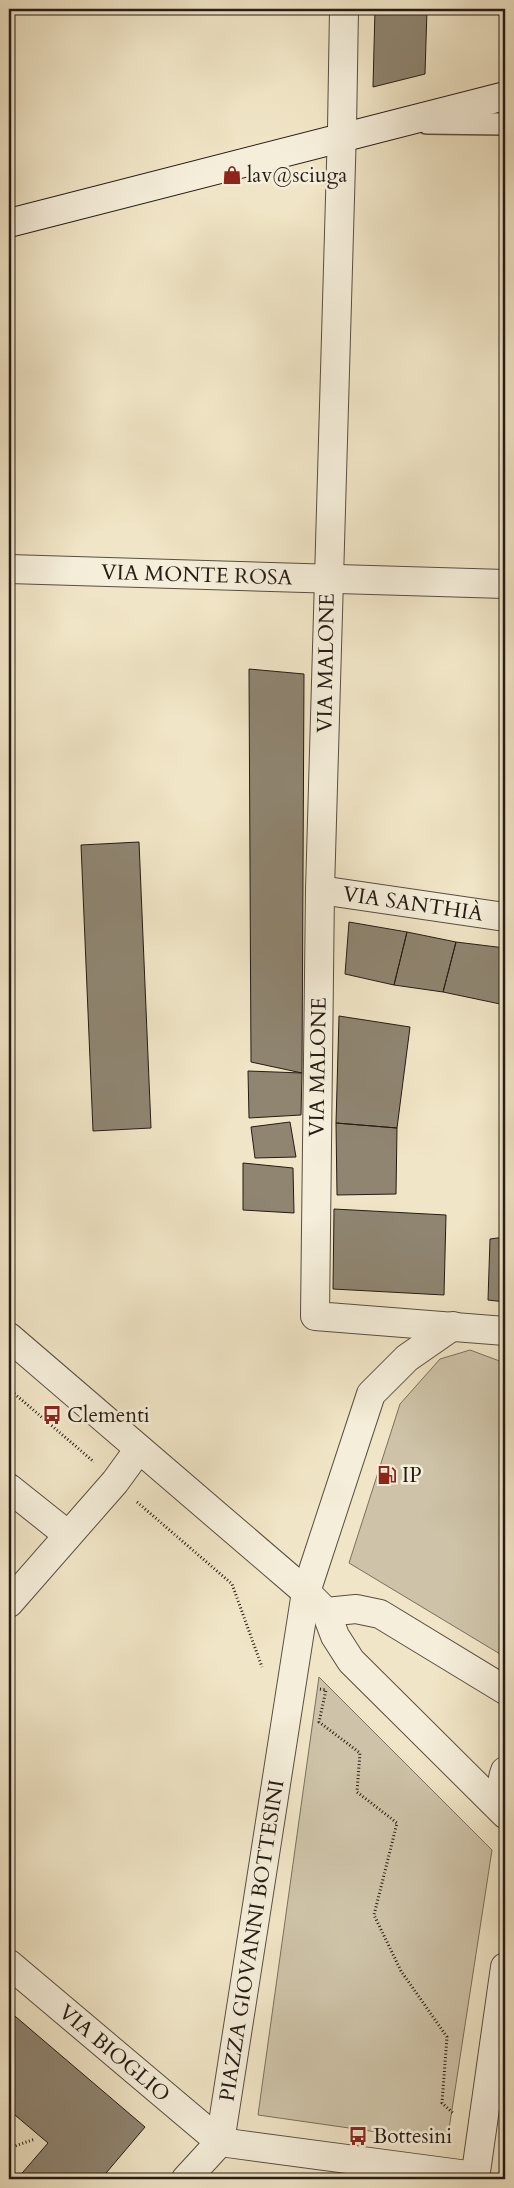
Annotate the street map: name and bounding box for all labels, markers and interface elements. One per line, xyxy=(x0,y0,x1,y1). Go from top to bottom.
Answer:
place label: lav@sciuga xyxy=(247,161,347,190)
shop icon: lav@sciuga xyxy=(221,164,243,186)
street label: VIA MONTE ROSA xyxy=(101,557,293,592)
street label: VIA MALONE xyxy=(310,593,342,733)
street label: VIA SANTHIÀ xyxy=(341,879,485,928)
street label: VIA MALONE xyxy=(302,997,334,1137)
place label: Clementi xyxy=(67,1401,150,1430)
bus stop icon: Clementi xyxy=(41,1404,63,1426)
place label: IP xyxy=(402,1461,422,1490)
fuel station icon: IP xyxy=(376,1464,398,1486)
street label: PIAZZA GIOVANNI BOTTESINI xyxy=(212,1778,291,2103)
street label: VIA BIOGLIO xyxy=(53,1998,176,2108)
place label: Bottesini xyxy=(373,2122,452,2151)
bus stop icon: Bottesini xyxy=(347,2125,369,2147)

